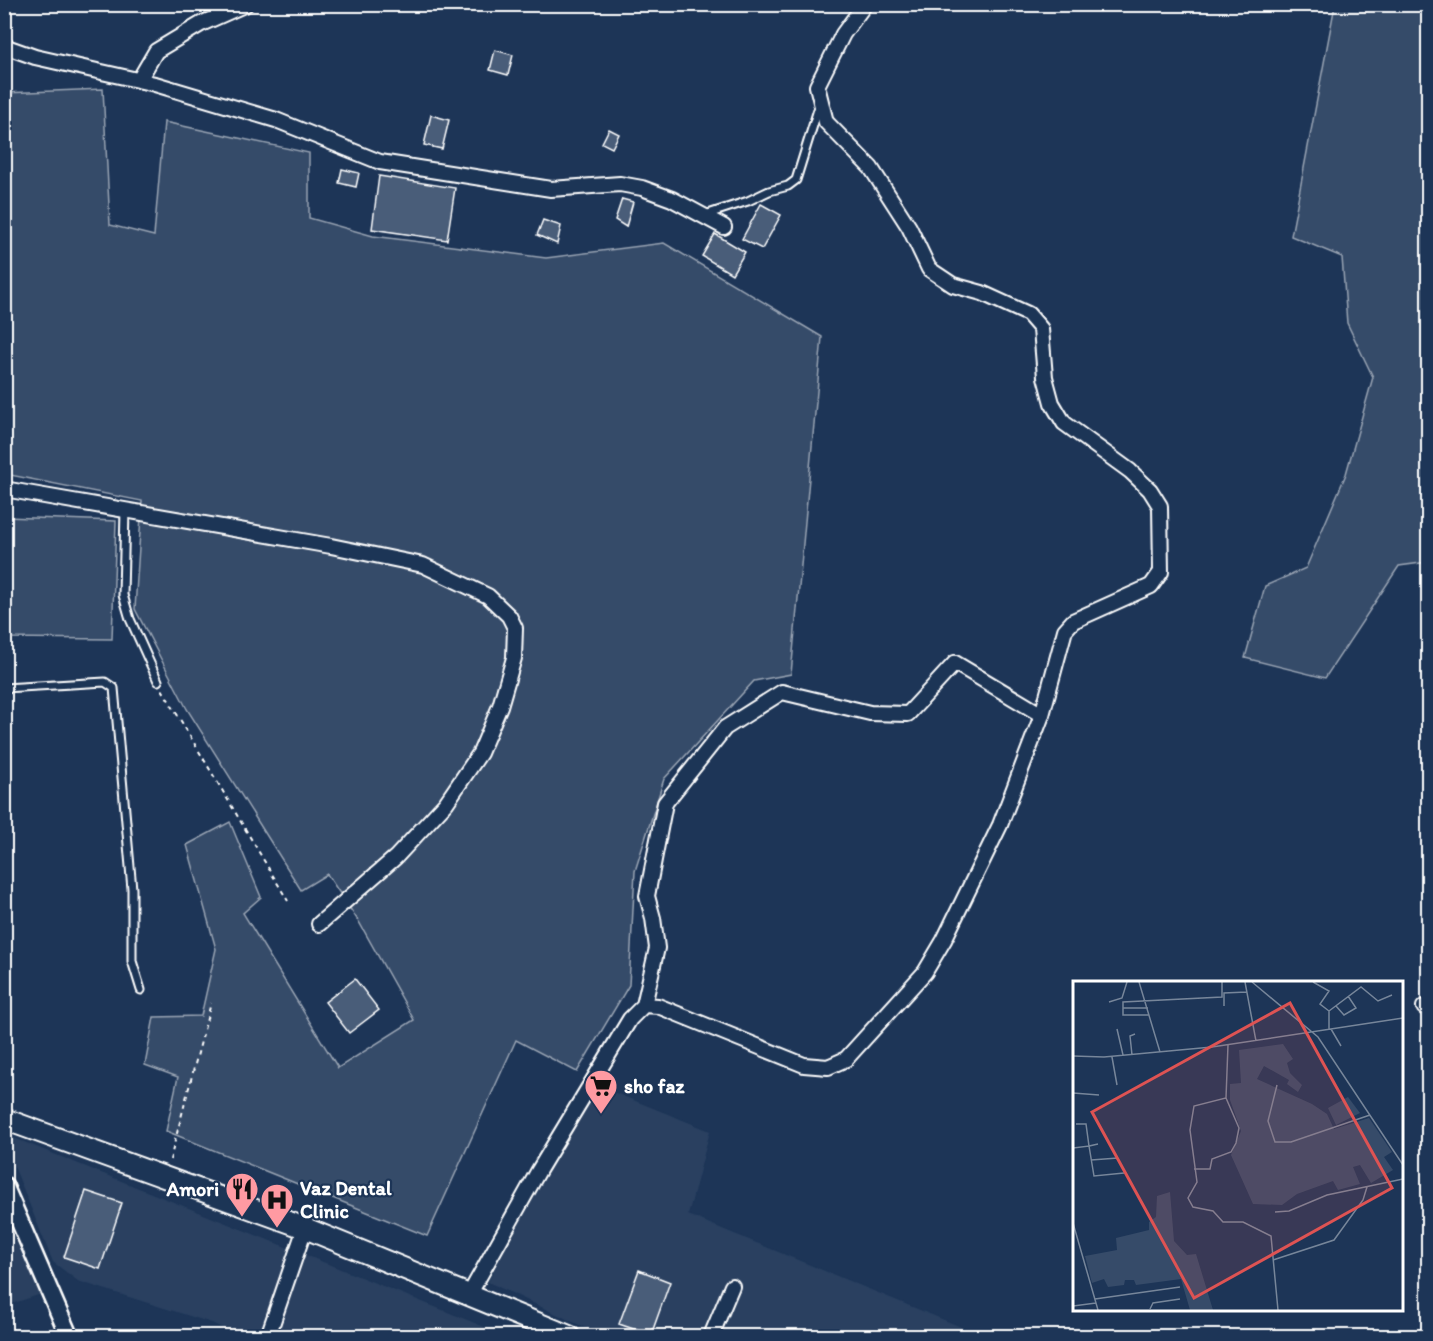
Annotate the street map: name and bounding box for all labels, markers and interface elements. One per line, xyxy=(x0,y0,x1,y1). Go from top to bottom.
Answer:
inset map xyxy=(1073,981,1403,1311)
supermarket icon: sho faz xyxy=(583,1068,619,1115)
place label: sho faz xyxy=(624,1074,685,1098)
restaurant icon: Amori xyxy=(224,1171,260,1218)
place label: Vaz Dental Clinic xyxy=(300,1176,392,1223)
place label: Amori xyxy=(166,1177,219,1201)
hospital icon: Vaz Dental Clinic xyxy=(259,1182,295,1229)

